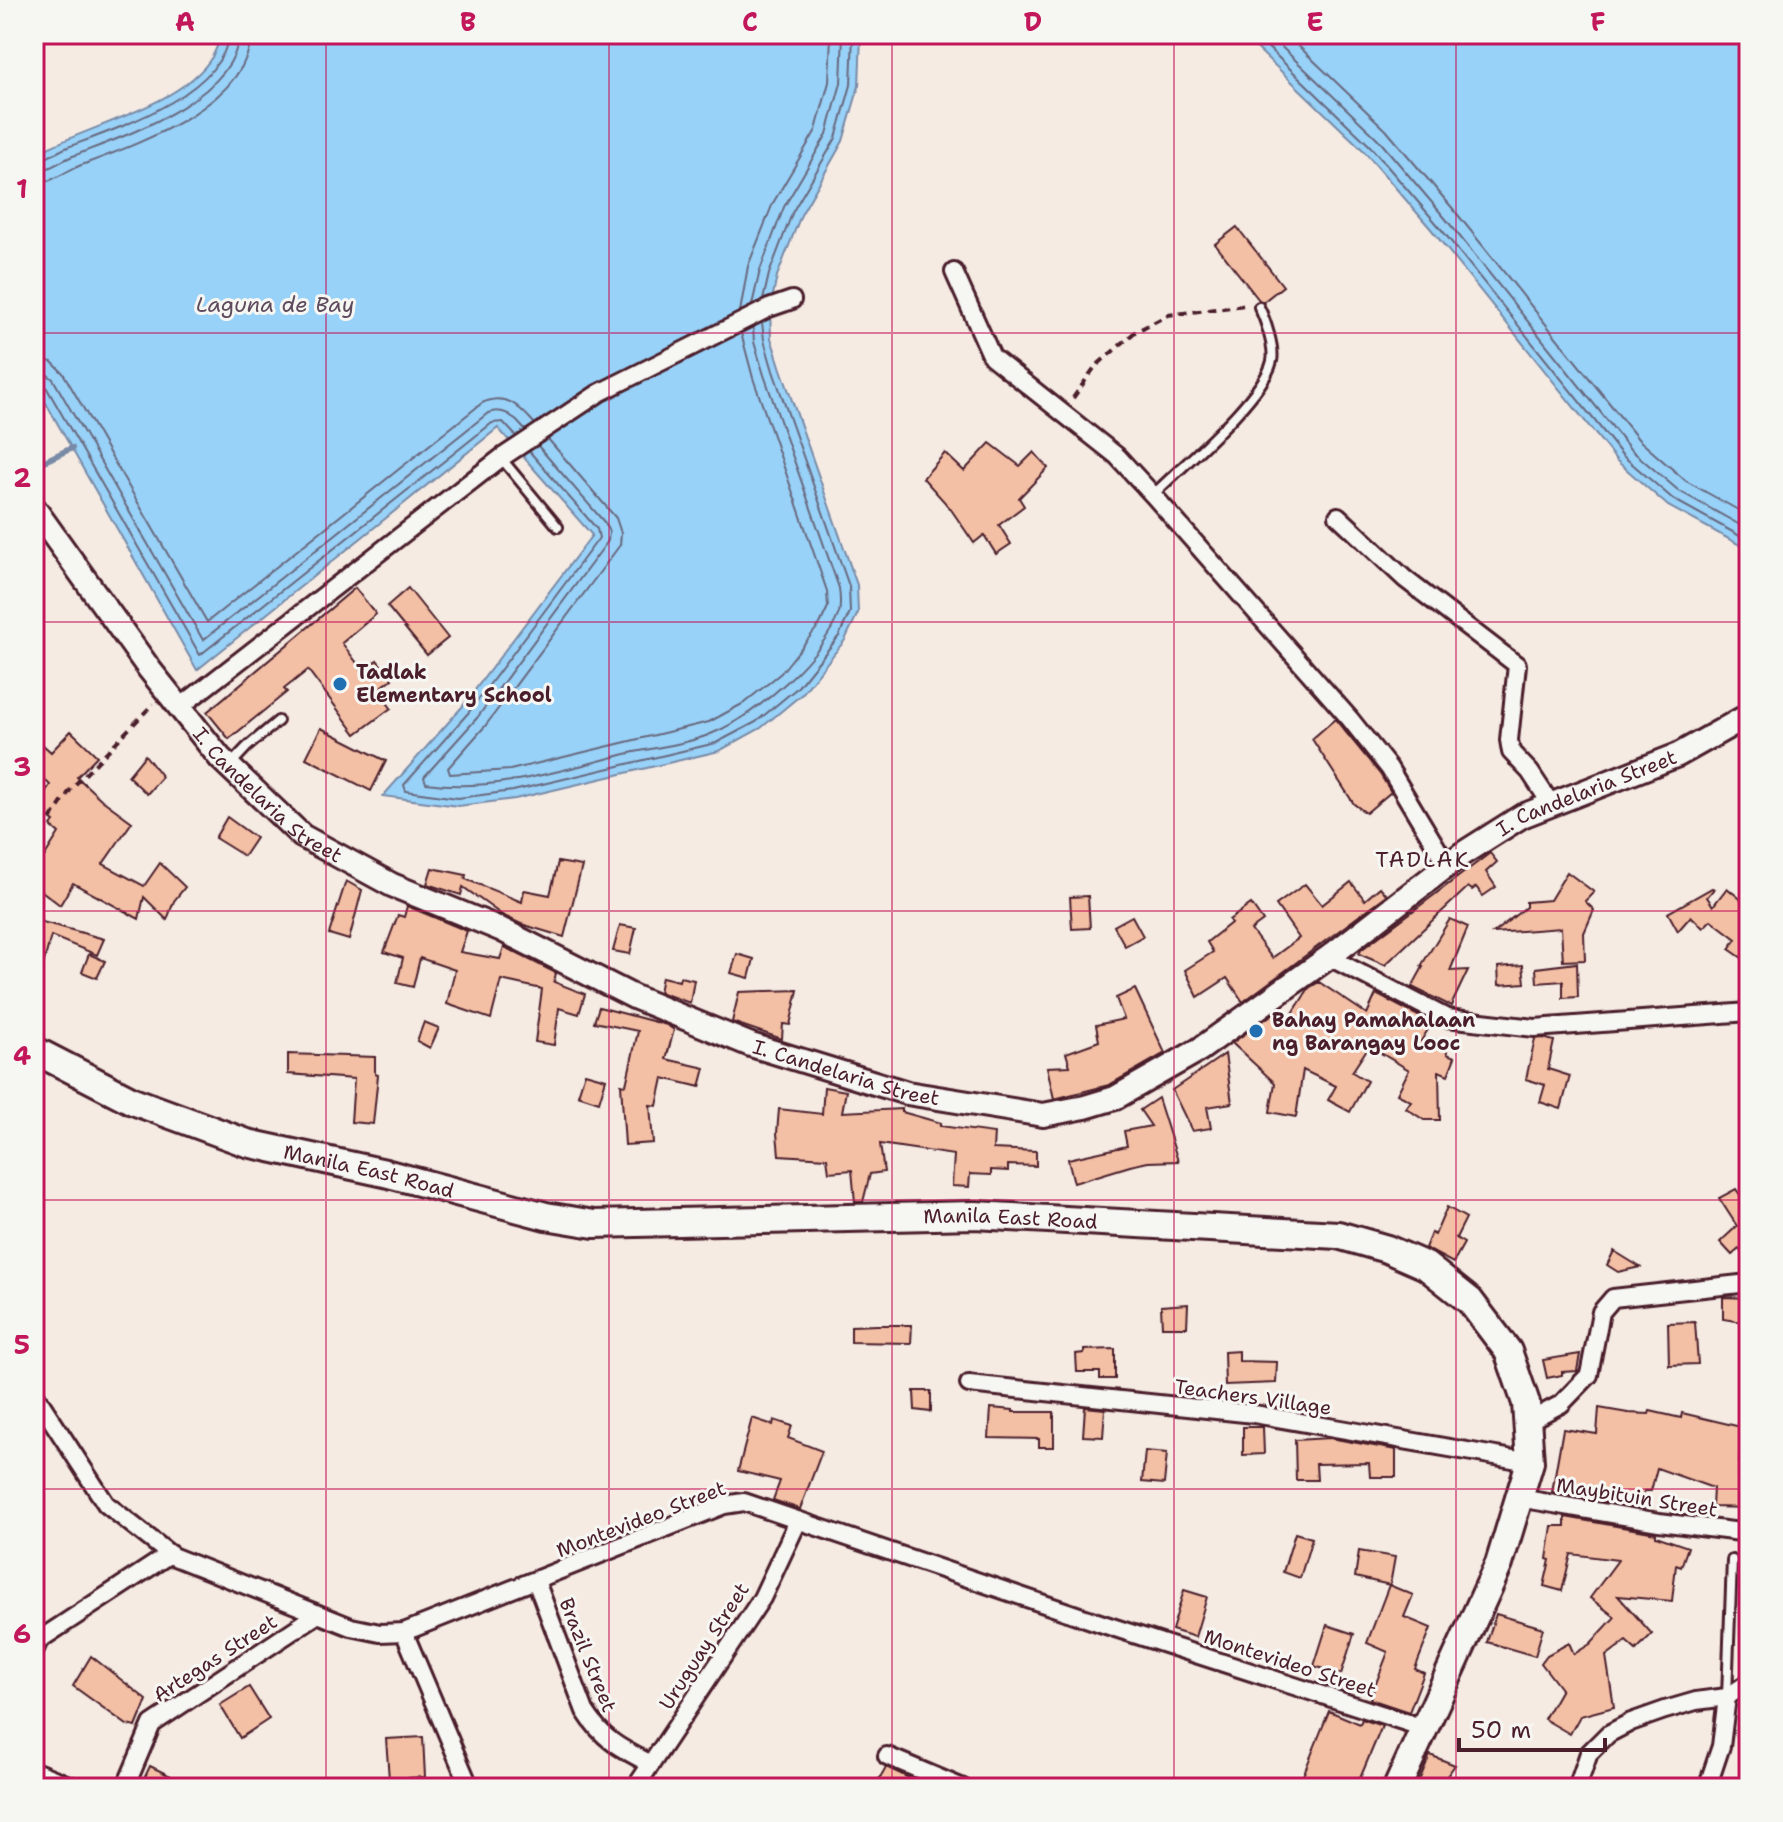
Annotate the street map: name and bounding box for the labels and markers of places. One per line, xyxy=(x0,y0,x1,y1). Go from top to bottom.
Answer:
place label: Tadlak Elementary School xyxy=(356,659,552,708)
marker: Tadlak Elementary School xyxy=(331,675,349,693)
place label: Bahay Pamahalaan ng Barangay Looc xyxy=(1272,1007,1475,1056)
marker: Bahay Pamahalaan ng Barangay Looc xyxy=(1247,1022,1265,1040)

